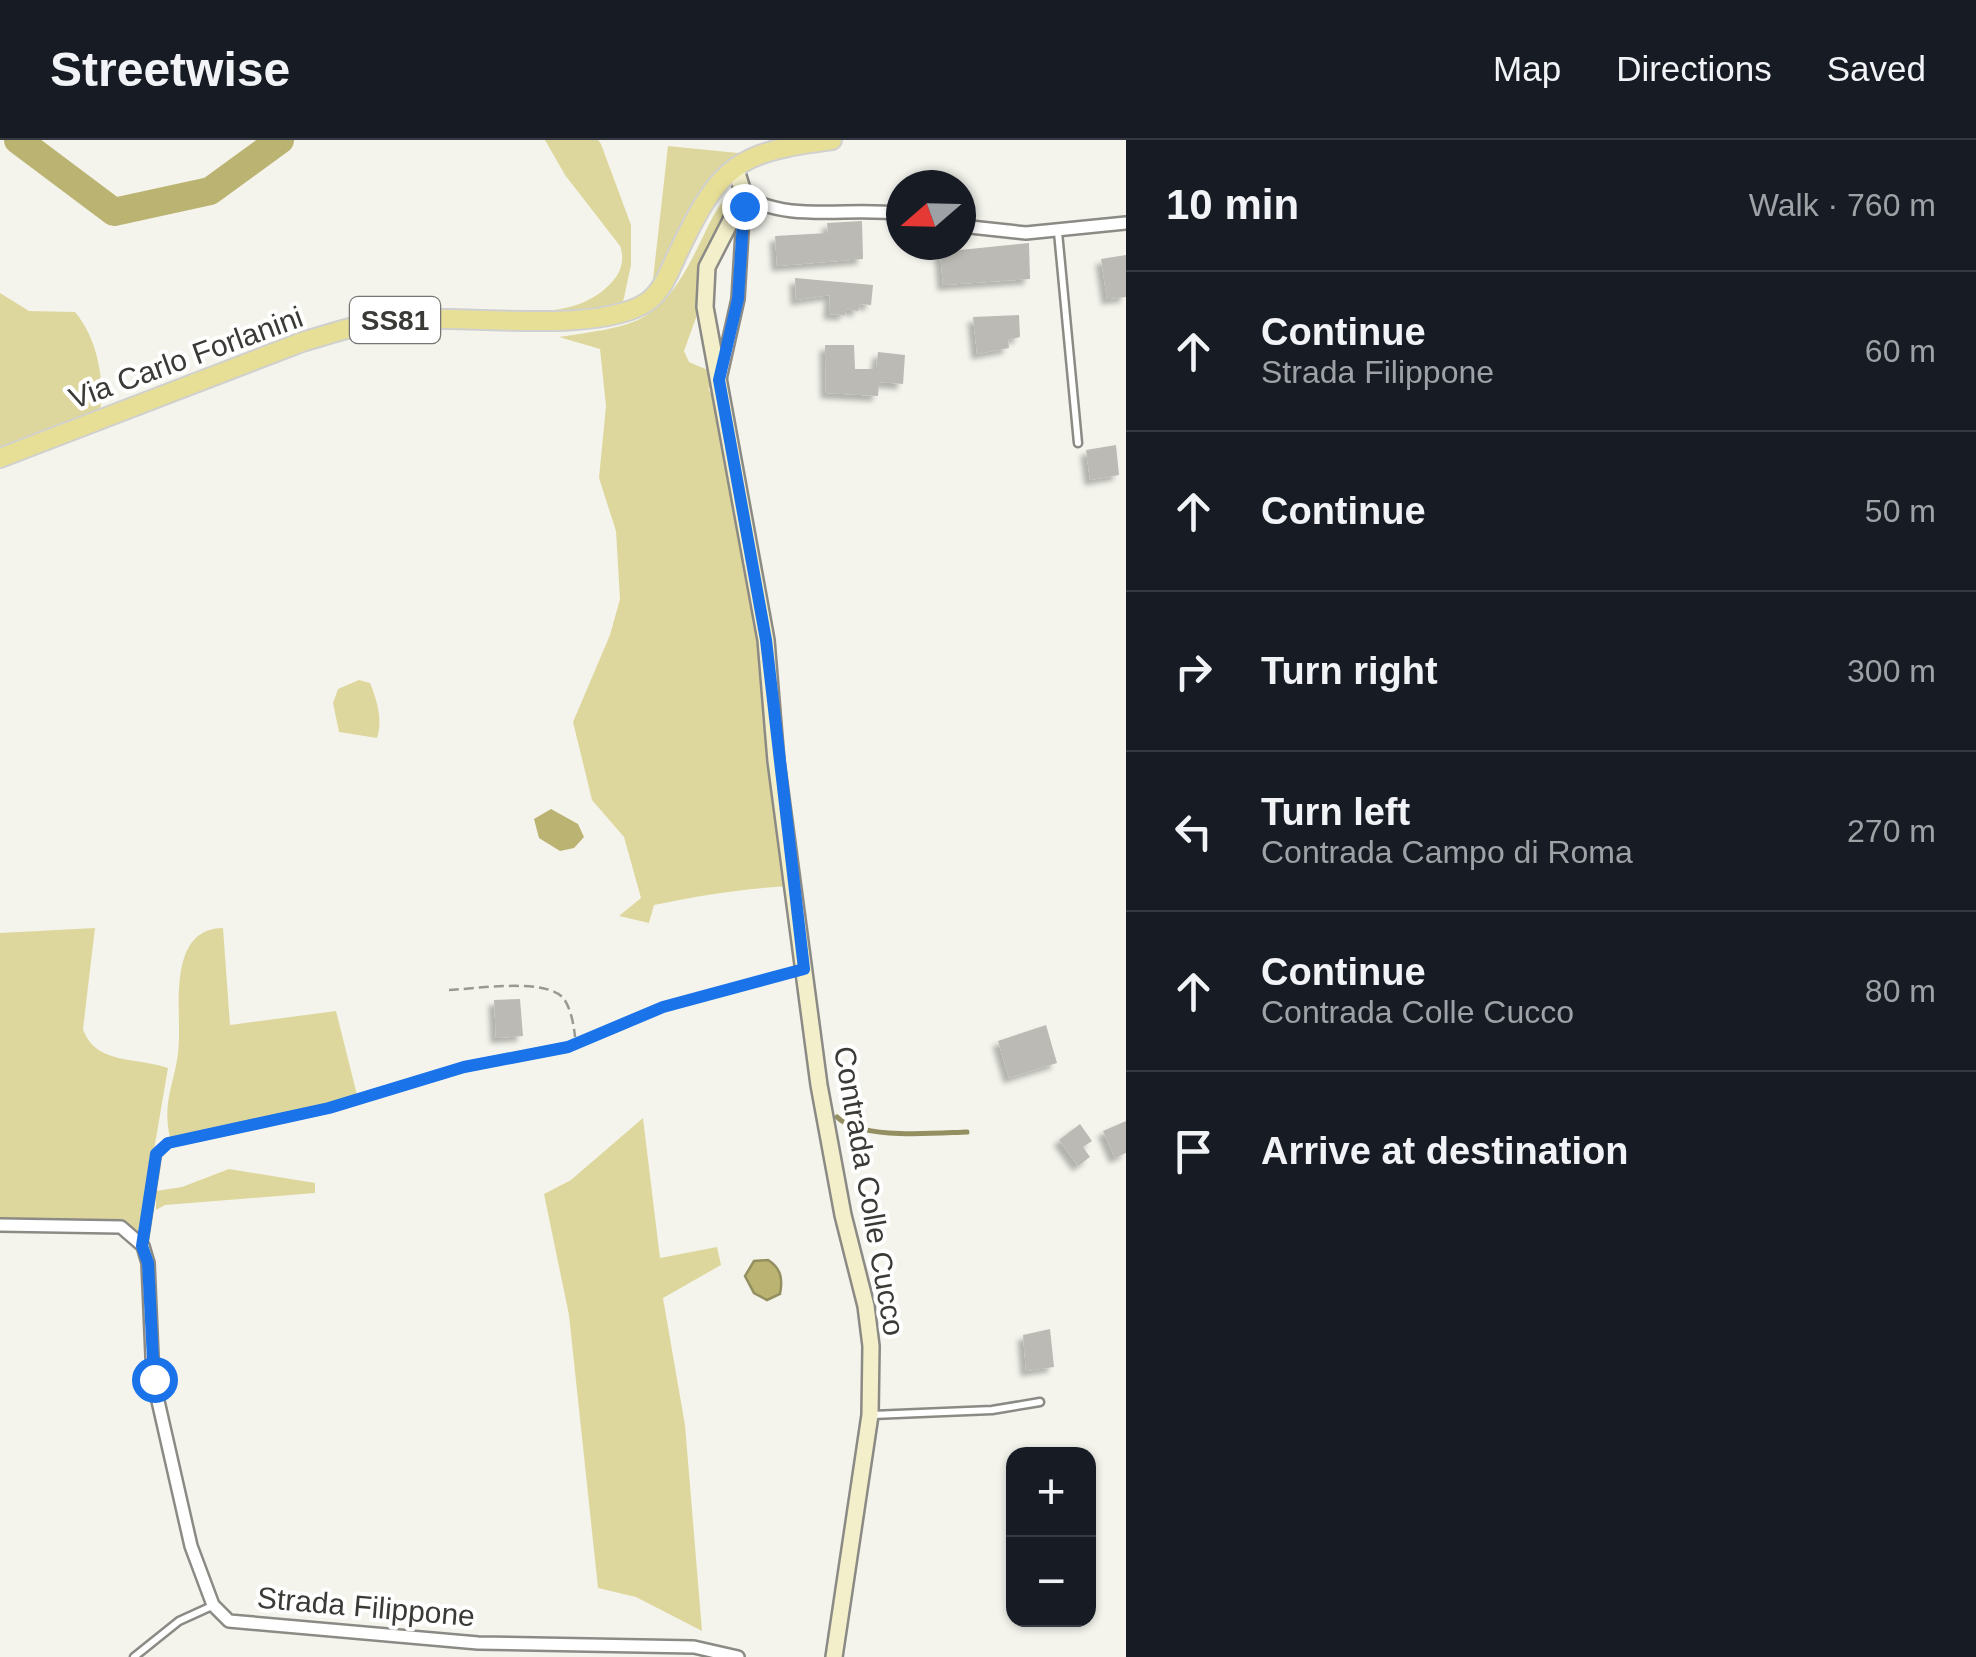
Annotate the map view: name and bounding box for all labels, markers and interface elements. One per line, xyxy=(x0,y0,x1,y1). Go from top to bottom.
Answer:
text: Streetwise xyxy=(50,43,290,96)
text: Map xyxy=(1493,49,1561,88)
text: Directions xyxy=(1616,49,1772,88)
text: Saved xyxy=(1827,49,1926,88)
north arrow xyxy=(886,170,976,260)
text: 10 min xyxy=(1166,181,1299,228)
route end xyxy=(722,184,768,230)
text: Walk · 760 m xyxy=(1749,187,1936,223)
road number: SS81 xyxy=(350,297,440,343)
street label: Via Carlo Forlanini xyxy=(64,300,307,415)
text: Continue xyxy=(1261,311,1426,353)
icon: ahead xyxy=(1166,324,1221,379)
text: 60 m xyxy=(1865,333,1936,369)
text: Strada Filippone xyxy=(1261,354,1494,390)
icon: ahead xyxy=(1166,484,1221,539)
text: Continue xyxy=(1261,490,1426,532)
text: 50 m xyxy=(1865,493,1936,529)
icon: right xyxy=(1166,644,1221,699)
text: Turn right xyxy=(1261,650,1438,692)
text: 300 m xyxy=(1847,653,1936,689)
text: Turn left xyxy=(1261,791,1410,833)
icon: left xyxy=(1166,804,1221,859)
text: 270 m xyxy=(1847,813,1936,849)
text: Contrada Campo di Roma xyxy=(1261,834,1633,870)
text: Continue xyxy=(1261,951,1426,993)
icon: ahead xyxy=(1166,964,1221,1019)
text: 80 m xyxy=(1865,973,1936,1009)
text: Contrada Colle Cucco xyxy=(1261,994,1574,1030)
street label: Contrada Colle Cucco xyxy=(828,1044,911,1338)
icon: arrive xyxy=(1166,1124,1221,1179)
text: Arrive at destination xyxy=(1261,1130,1628,1172)
route start xyxy=(132,1357,178,1403)
map controls xyxy=(1006,1447,1096,1627)
button: + xyxy=(1006,1447,1096,1537)
button: − xyxy=(1006,1537,1096,1627)
street label: Strada Filippone xyxy=(256,1581,476,1632)

